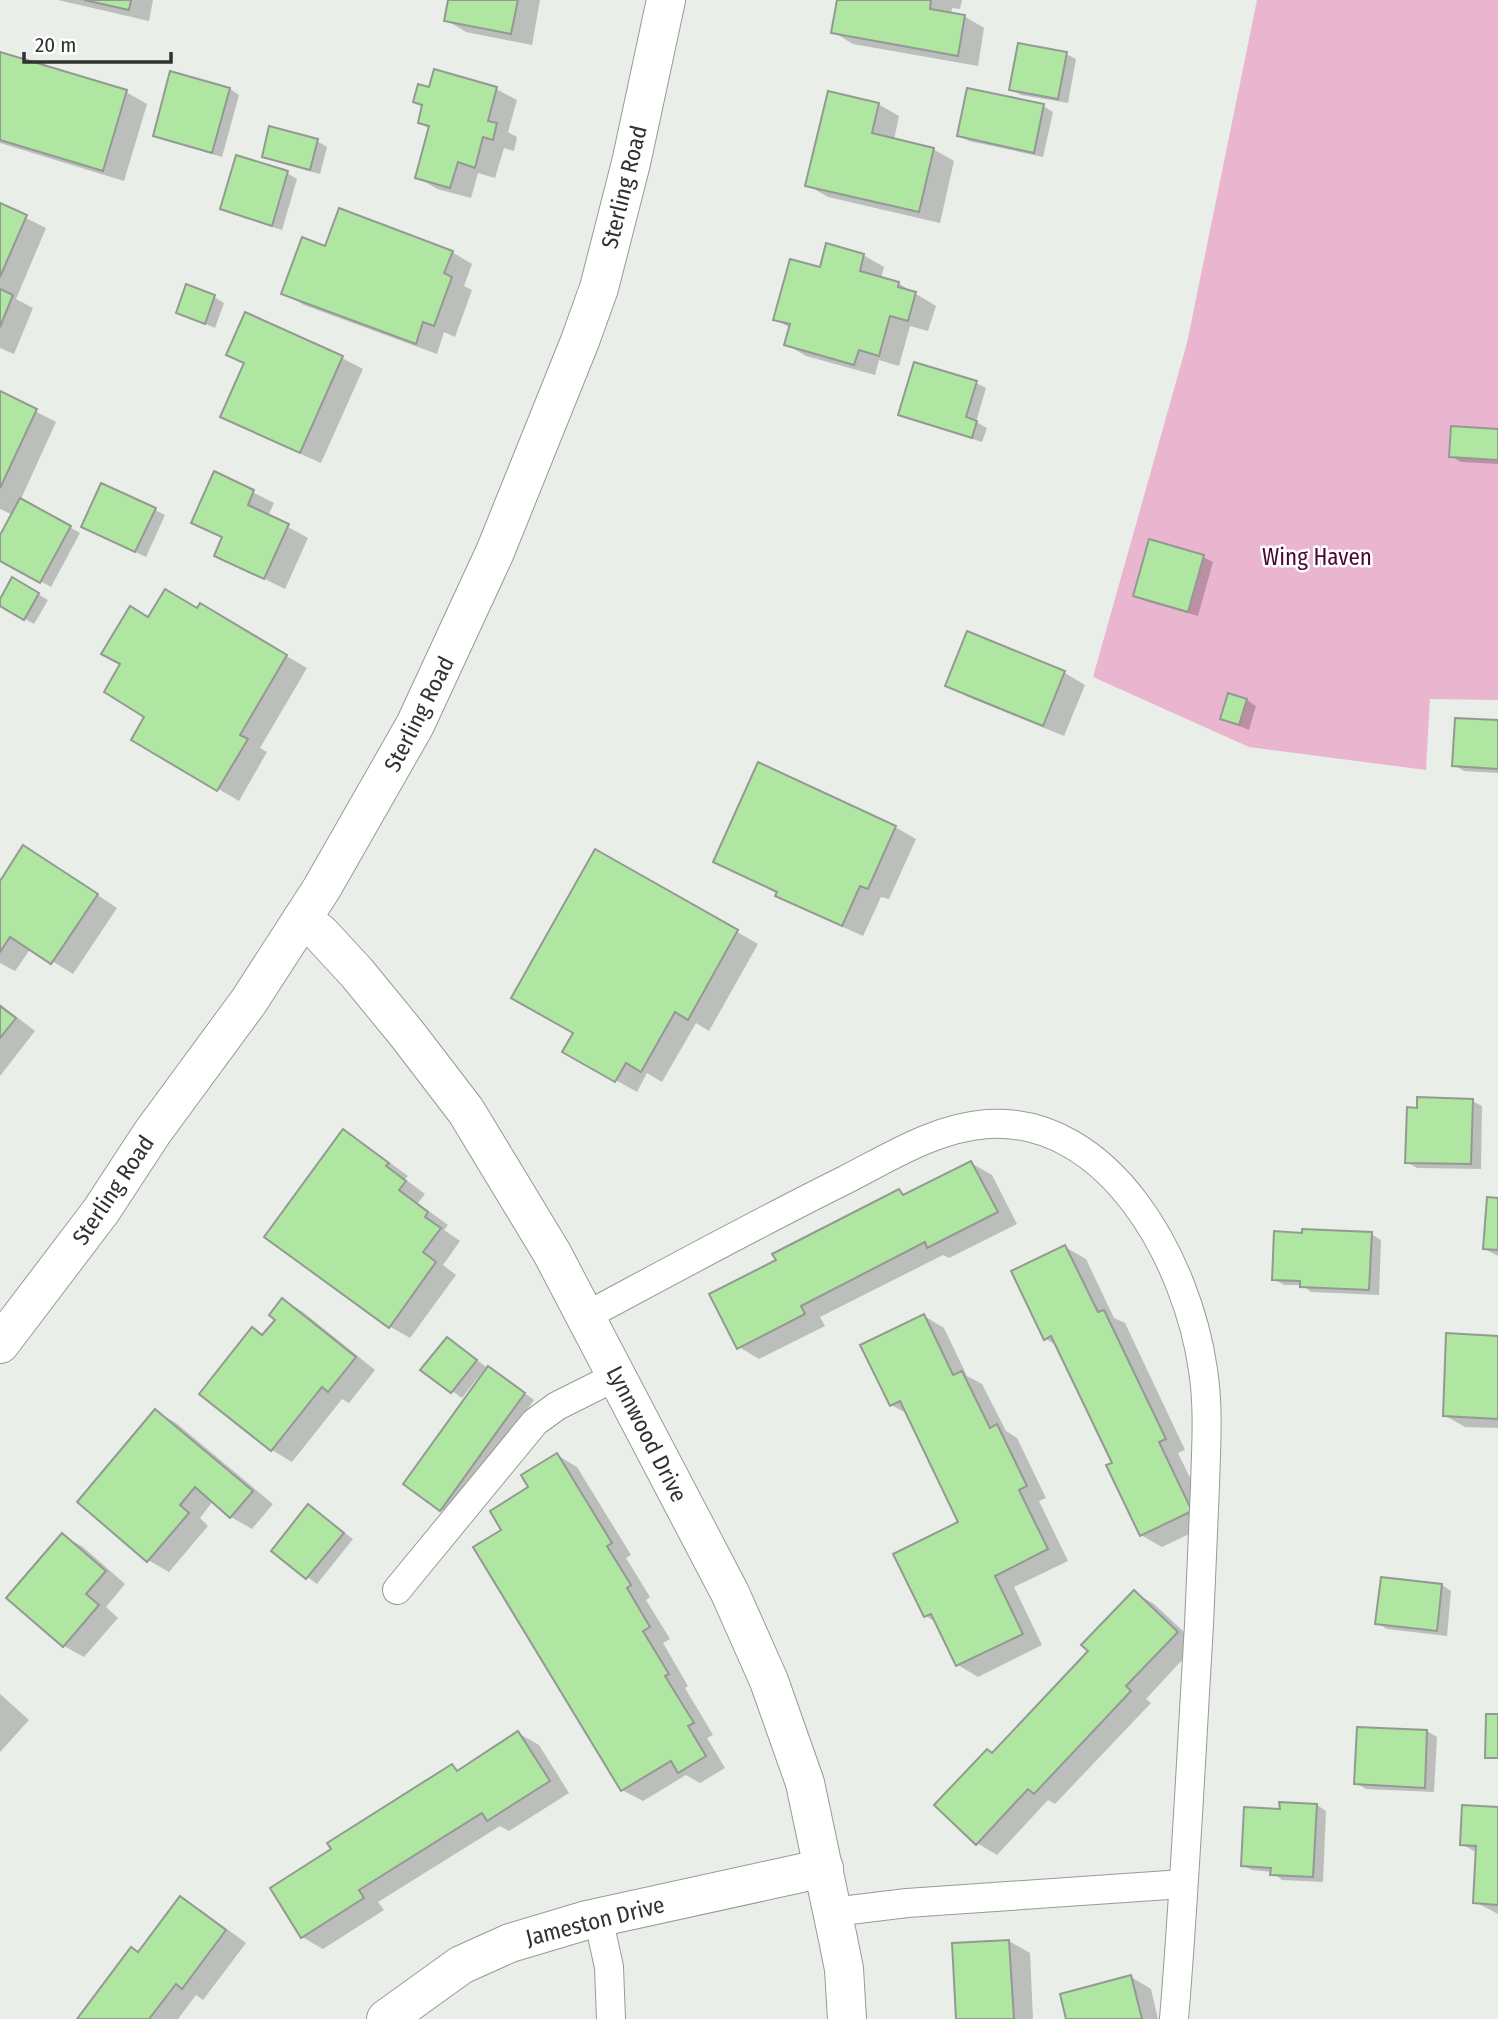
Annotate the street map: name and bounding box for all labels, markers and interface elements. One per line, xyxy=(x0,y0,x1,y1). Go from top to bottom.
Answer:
scale bar xyxy=(24,21,172,65)
text: 20 m xyxy=(35,32,76,58)
street label: Sterling Road xyxy=(595,123,653,251)
park label: Wing Haven xyxy=(1262,543,1372,571)
street label: Sterling Road xyxy=(378,652,460,776)
street label: Sterling Road xyxy=(66,1130,160,1250)
street label: Lynnwood Drive xyxy=(601,1361,693,1507)
street label: Jameston Drive xyxy=(523,1890,667,1952)

